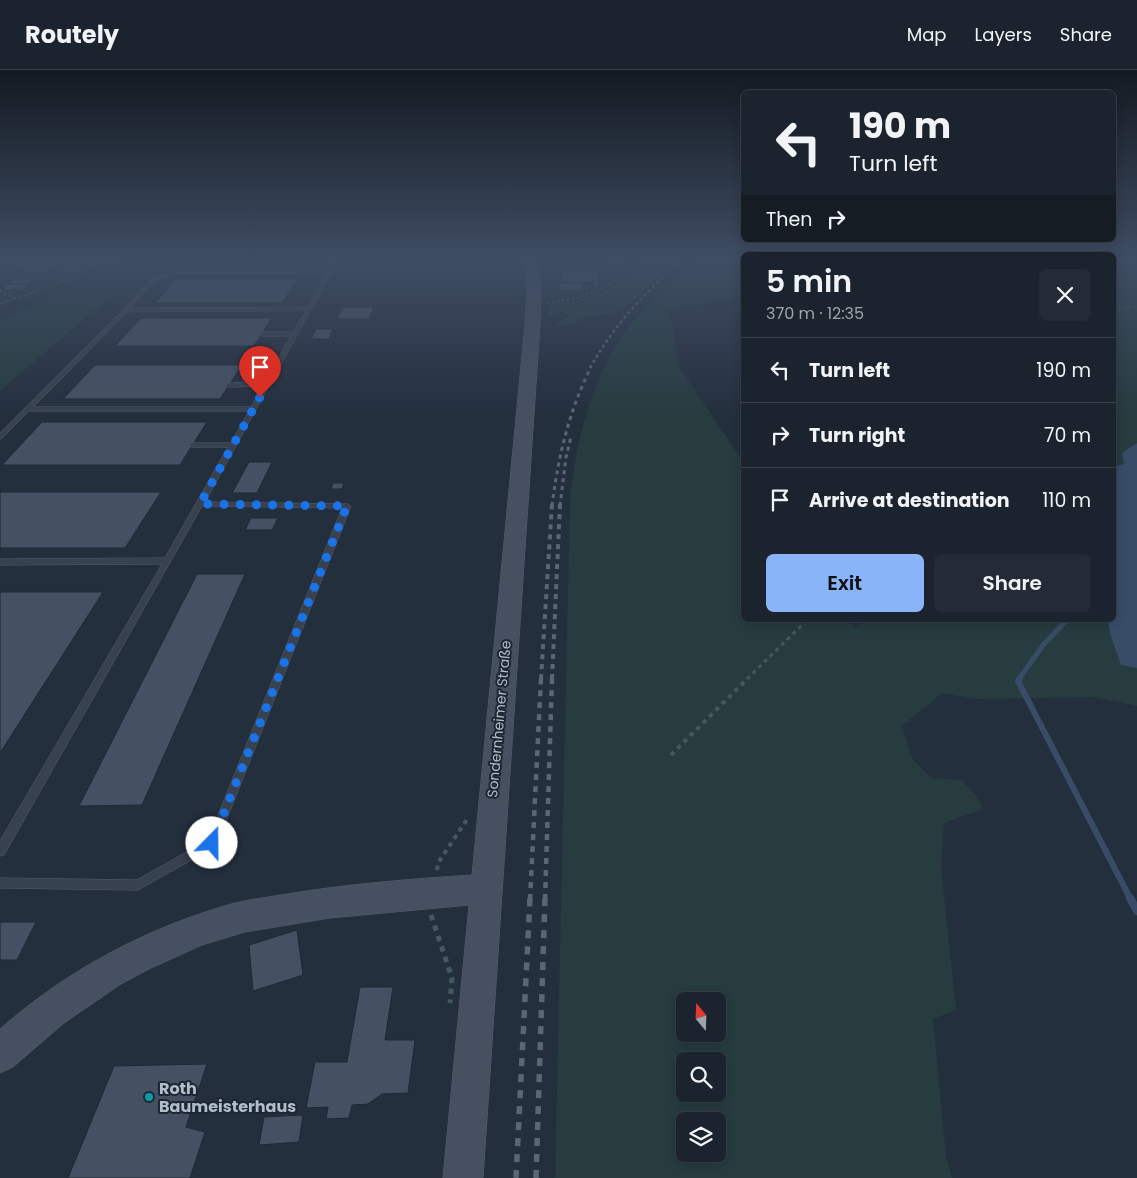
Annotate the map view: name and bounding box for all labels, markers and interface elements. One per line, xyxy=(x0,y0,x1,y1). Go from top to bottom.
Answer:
text: Routely xyxy=(25,18,119,51)
text: Map xyxy=(907,22,947,47)
text: Layers xyxy=(975,22,1032,47)
text: Share xyxy=(1060,22,1112,47)
text: 190 m xyxy=(849,101,951,150)
icon: left xyxy=(766,110,831,175)
text: Turn left xyxy=(849,148,937,179)
icon: right xyxy=(822,205,850,233)
text: Then xyxy=(766,206,812,233)
text: 5 min xyxy=(766,260,852,303)
button: close xyxy=(1039,269,1091,321)
text: 370 m · 12:35 xyxy=(766,302,864,325)
pin xyxy=(239,346,281,397)
icon: arrive xyxy=(246,353,274,381)
icon: left xyxy=(766,356,794,384)
text: Turn left xyxy=(809,357,890,384)
text: 190 m xyxy=(1036,357,1091,384)
icon: right xyxy=(766,421,794,449)
text: Turn right xyxy=(809,422,905,449)
text: 70 m xyxy=(1044,422,1091,449)
icon: arrive xyxy=(766,486,794,514)
text: Arrive at destination xyxy=(809,487,1010,514)
text: 110 m xyxy=(1042,487,1091,514)
button: Exit xyxy=(766,554,924,612)
button: Share xyxy=(934,554,1091,612)
street label: Sondernheimer Straße xyxy=(482,639,516,798)
position arrow xyxy=(185,816,237,868)
north arrow xyxy=(676,992,726,1042)
map controls xyxy=(676,992,726,1162)
button: search xyxy=(676,1052,726,1102)
place label: Roth Baumeisterhaus xyxy=(159,1077,296,1118)
marker: Roth Baumeisterhaus xyxy=(143,1091,155,1103)
button: layers xyxy=(676,1112,726,1162)

